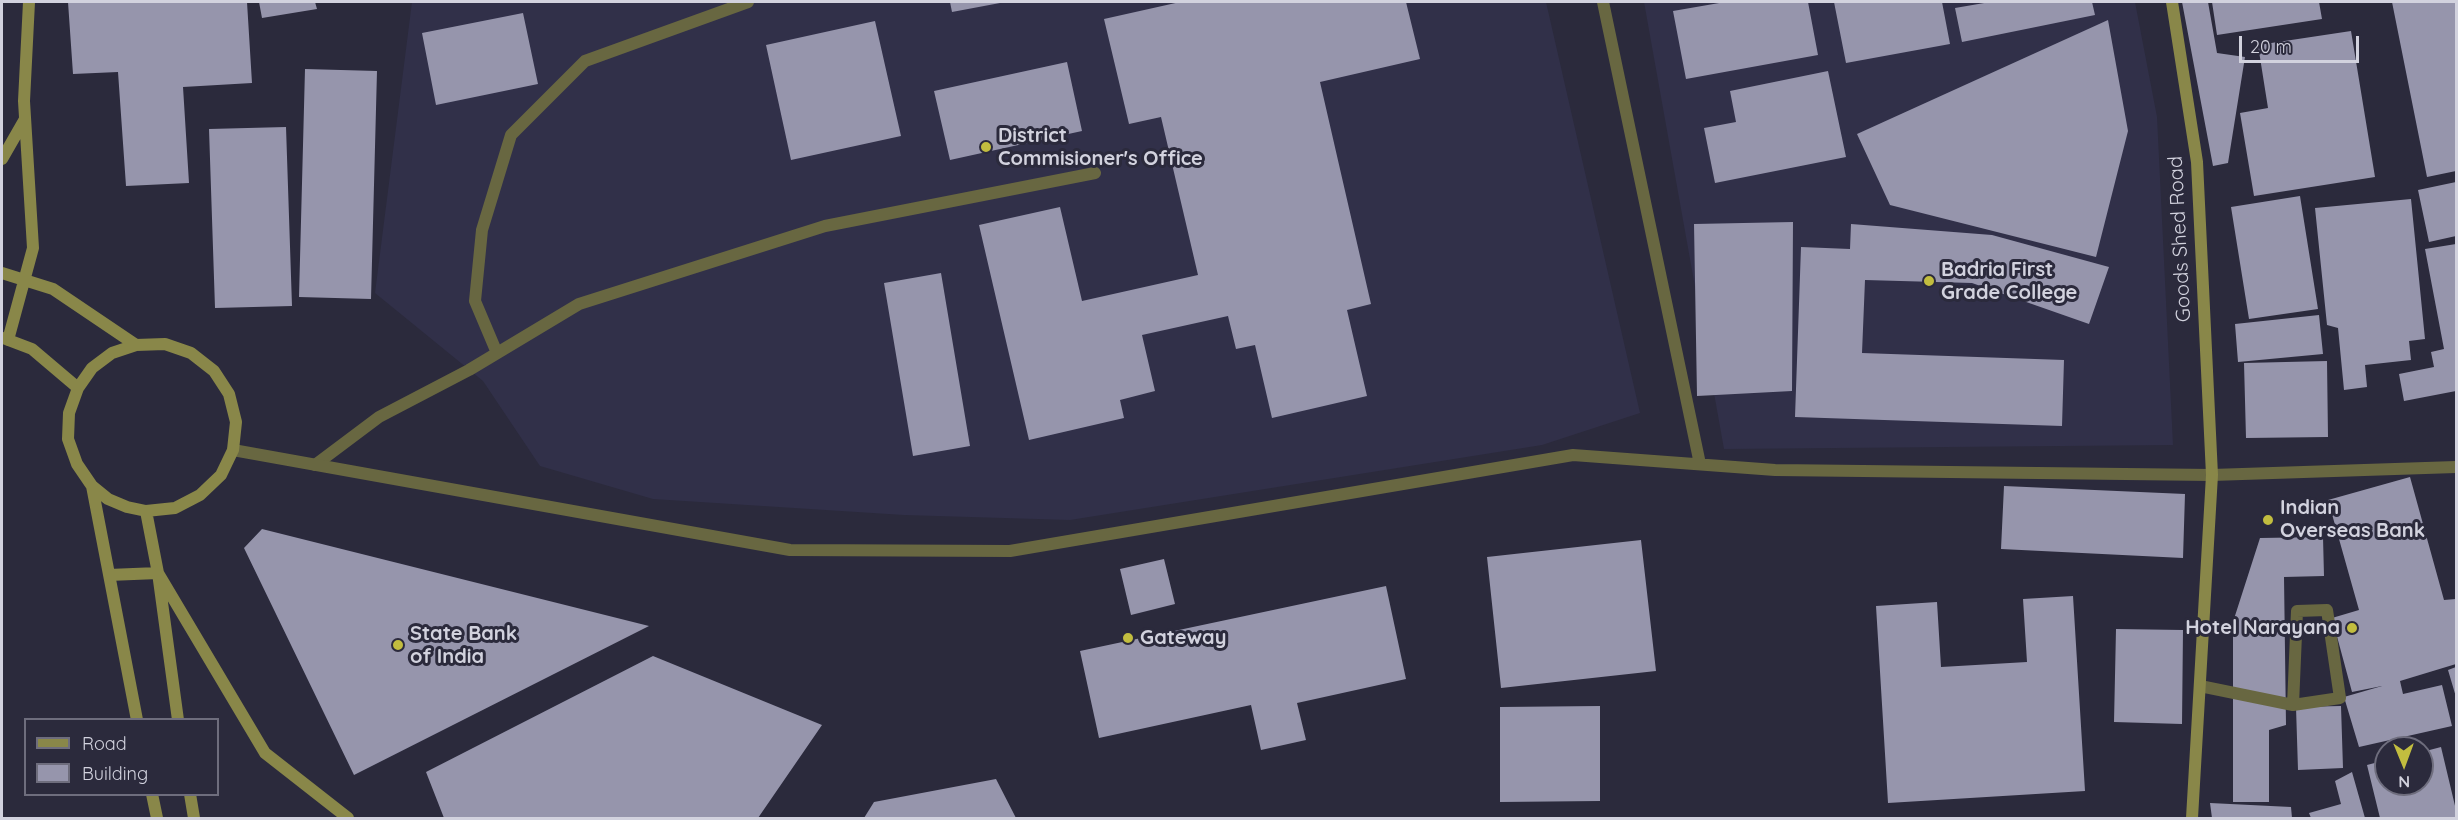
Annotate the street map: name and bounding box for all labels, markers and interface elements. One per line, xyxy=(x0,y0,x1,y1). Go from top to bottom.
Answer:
scale bar xyxy=(2242,24,2362,62)
text: 20 m xyxy=(2250,35,2292,58)
place label: District Commisioner's Office xyxy=(998,124,1203,171)
marker: District Commisioner's Office xyxy=(979,140,993,154)
street label: Goods Shed Road xyxy=(2164,155,2196,323)
place label: Badria First Grade College xyxy=(1941,258,2077,305)
marker: Badria First Grade College xyxy=(1922,274,1936,288)
place label: Indian Overseas Bank xyxy=(2280,496,2425,543)
marker: Indian Overseas Bank xyxy=(2261,513,2275,527)
place label: Hotel Narayana xyxy=(2185,616,2340,640)
marker: Hotel Narayana xyxy=(2345,621,2359,635)
place label: State Bank of India xyxy=(410,622,517,669)
place label: Gateway xyxy=(1140,626,1226,650)
marker: Gateway xyxy=(1121,631,1135,645)
marker: State Bank of India xyxy=(391,638,405,652)
legend xyxy=(24,718,219,796)
text: Road xyxy=(82,732,127,755)
north arrow xyxy=(2374,736,2434,796)
text: Building xyxy=(82,762,148,785)
text: N xyxy=(2398,772,2410,792)

